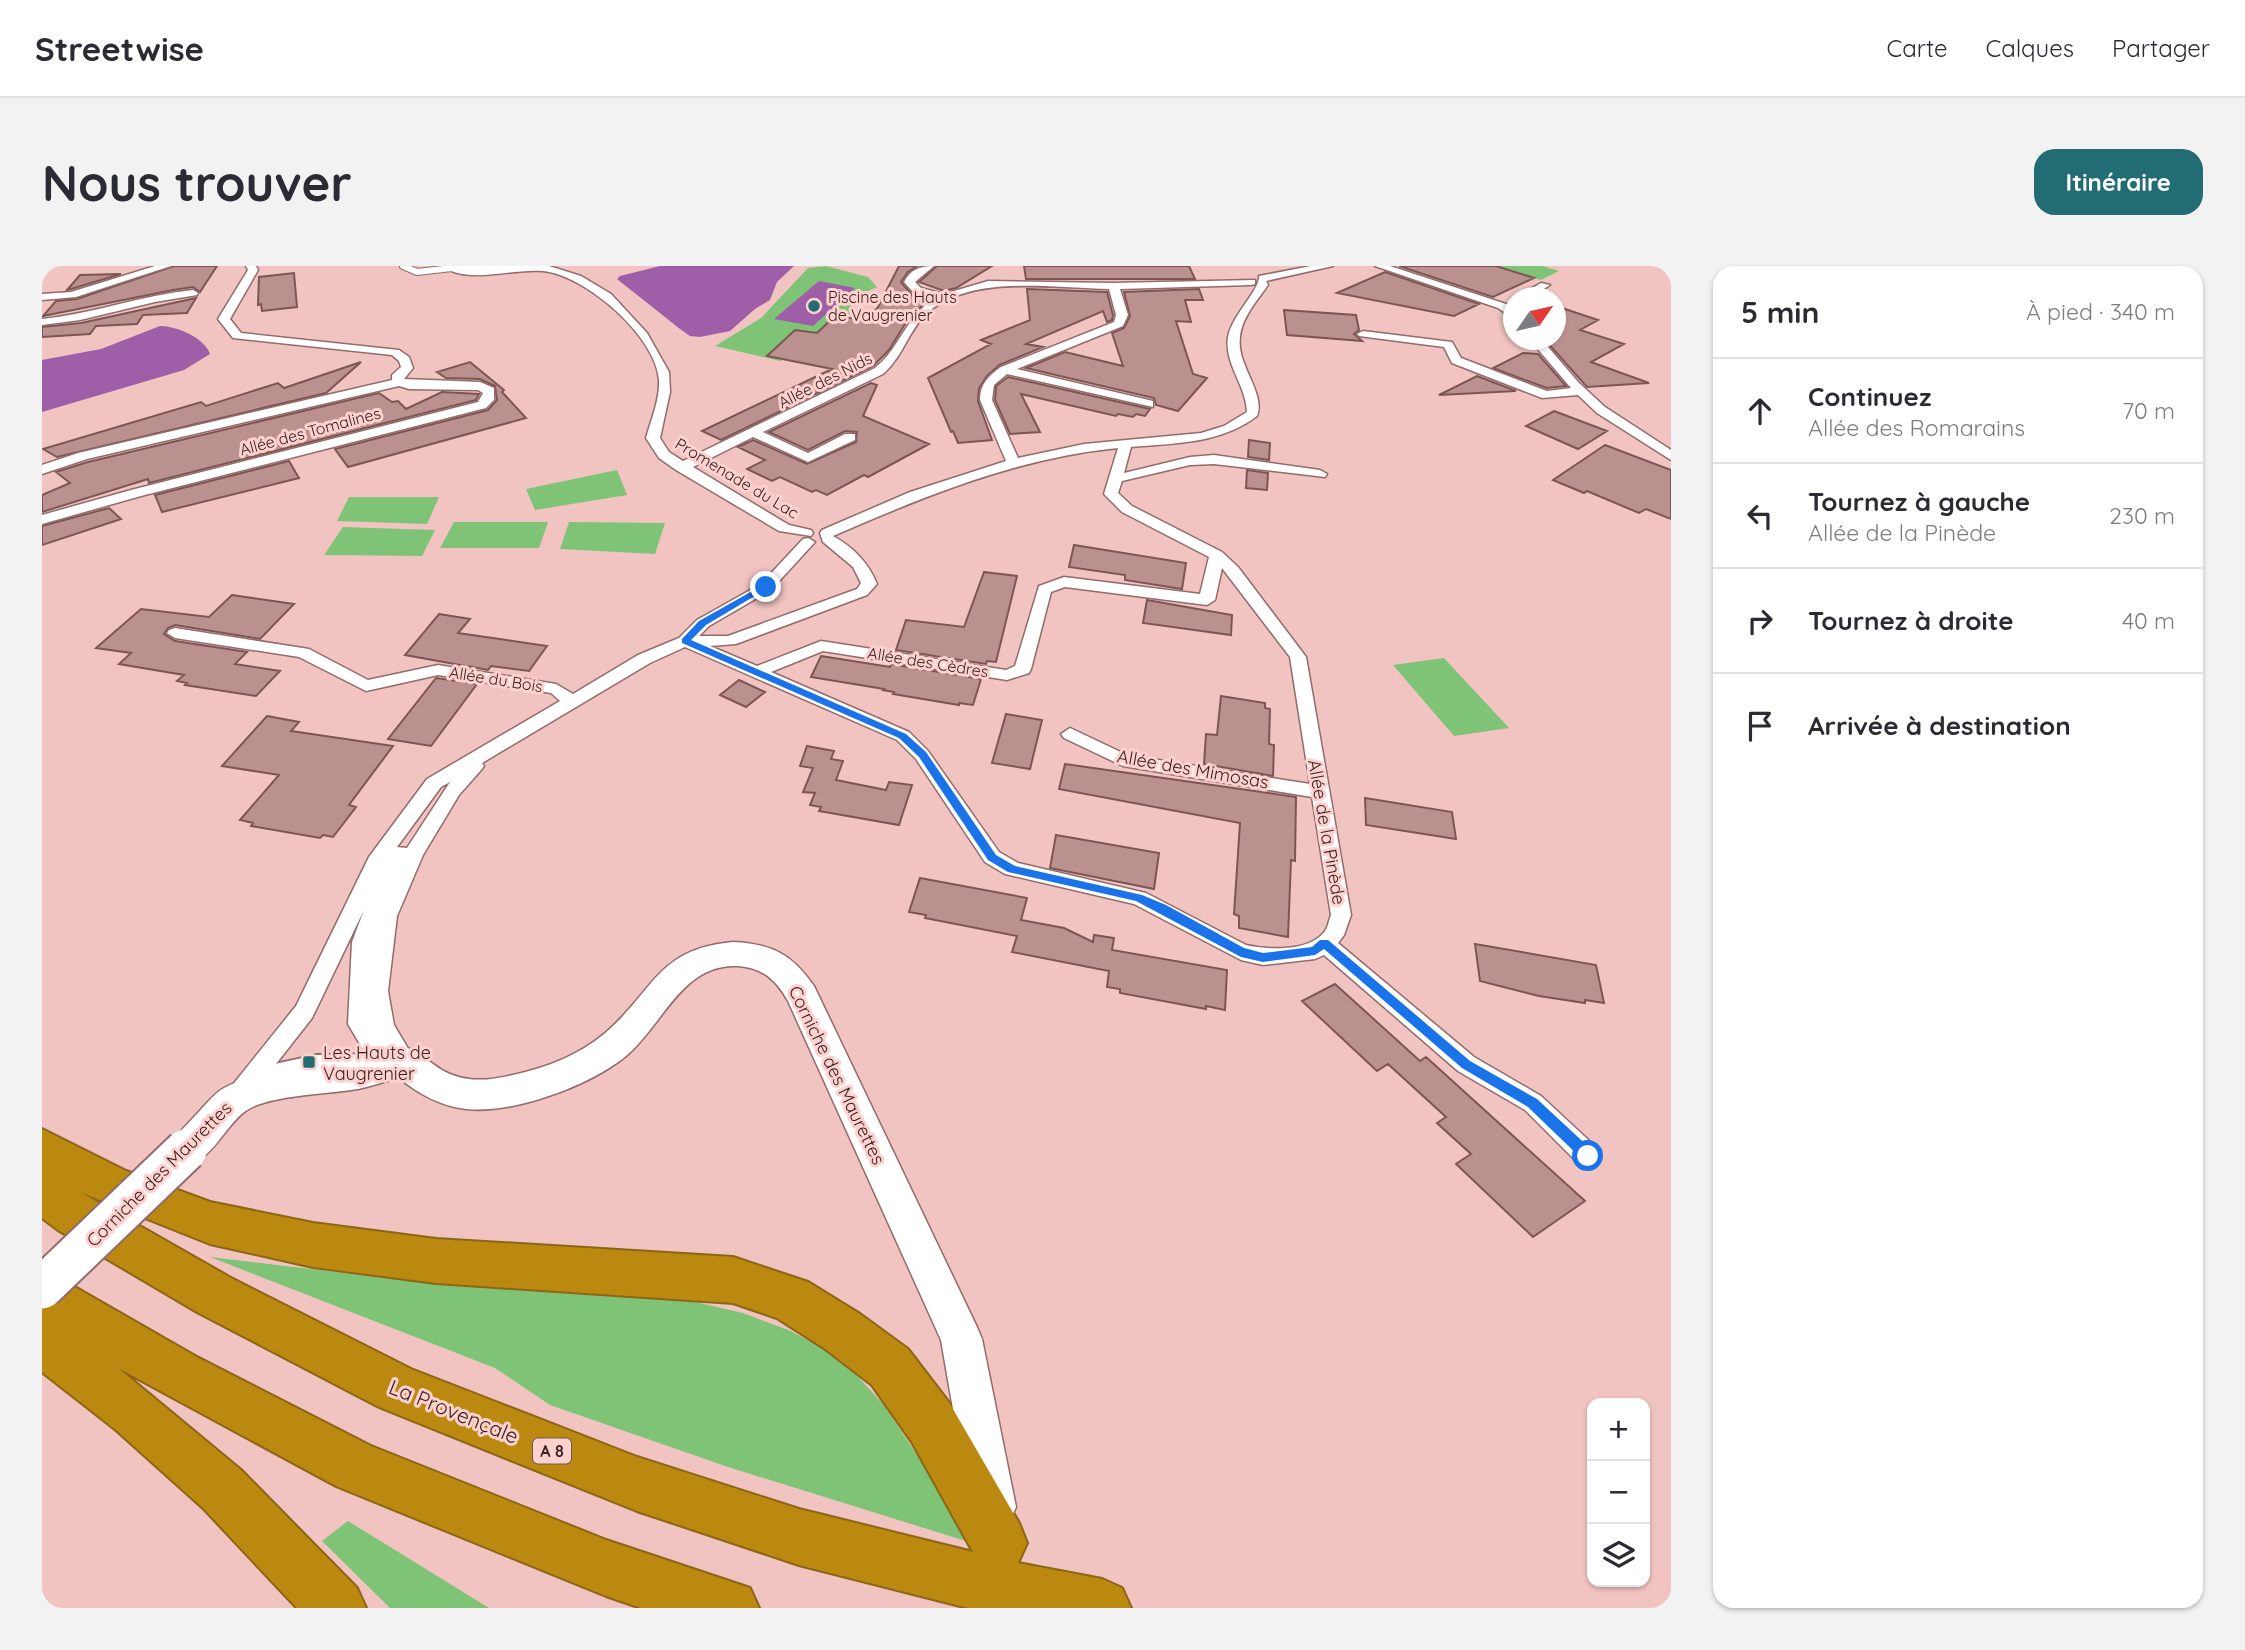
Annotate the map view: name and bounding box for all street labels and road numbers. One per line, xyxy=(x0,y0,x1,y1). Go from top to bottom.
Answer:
street label: Allée des Nids xyxy=(775,348,875,412)
street label: Allée des Tomalines xyxy=(237,403,383,459)
street label: Promenade du Lac xyxy=(672,433,802,523)
street label: Allée des Cèdres xyxy=(866,643,990,681)
street label: Allée du Bois xyxy=(448,662,544,696)
street label: Allée des Mimosas xyxy=(1115,744,1271,794)
street label: Allée de la Pinède xyxy=(1303,758,1351,906)
street label: Corniche des Maurettes xyxy=(784,982,890,1168)
street label: Corniche des Maurettes xyxy=(82,1097,236,1251)
street label: La Provençale xyxy=(385,1373,523,1449)
road number: A 8 xyxy=(533,1438,571,1464)

